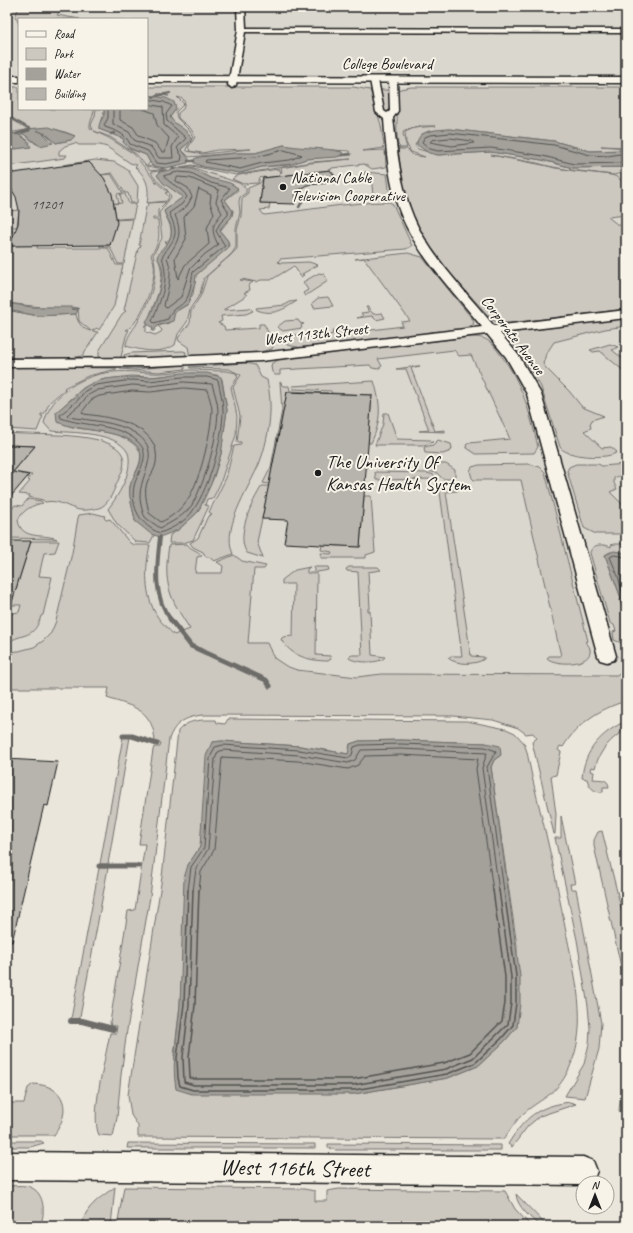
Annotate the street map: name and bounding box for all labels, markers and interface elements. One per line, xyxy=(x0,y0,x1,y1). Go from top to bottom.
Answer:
legend xyxy=(18,18,148,110)
text: Road xyxy=(54,26,76,42)
text: Park xyxy=(54,46,75,62)
street label: College Boulevard xyxy=(342,54,435,74)
text: Water xyxy=(54,66,82,82)
text: Building xyxy=(54,86,86,102)
place label: National Cable Television Cooperative xyxy=(291,168,407,206)
marker: National Cable Television Cooperative xyxy=(278,182,288,192)
house number: 11201 xyxy=(31,196,63,213)
street label: Corporate Avenue xyxy=(477,291,550,380)
street label: West 113th Street xyxy=(263,318,370,349)
place label: The University Of Kansas Health System xyxy=(326,450,472,496)
marker: The University Of Kansas Health System xyxy=(313,468,323,478)
street label: West 116th Street xyxy=(220,1152,372,1184)
north arrow xyxy=(575,1175,615,1215)
text: N xyxy=(592,1178,601,1192)

